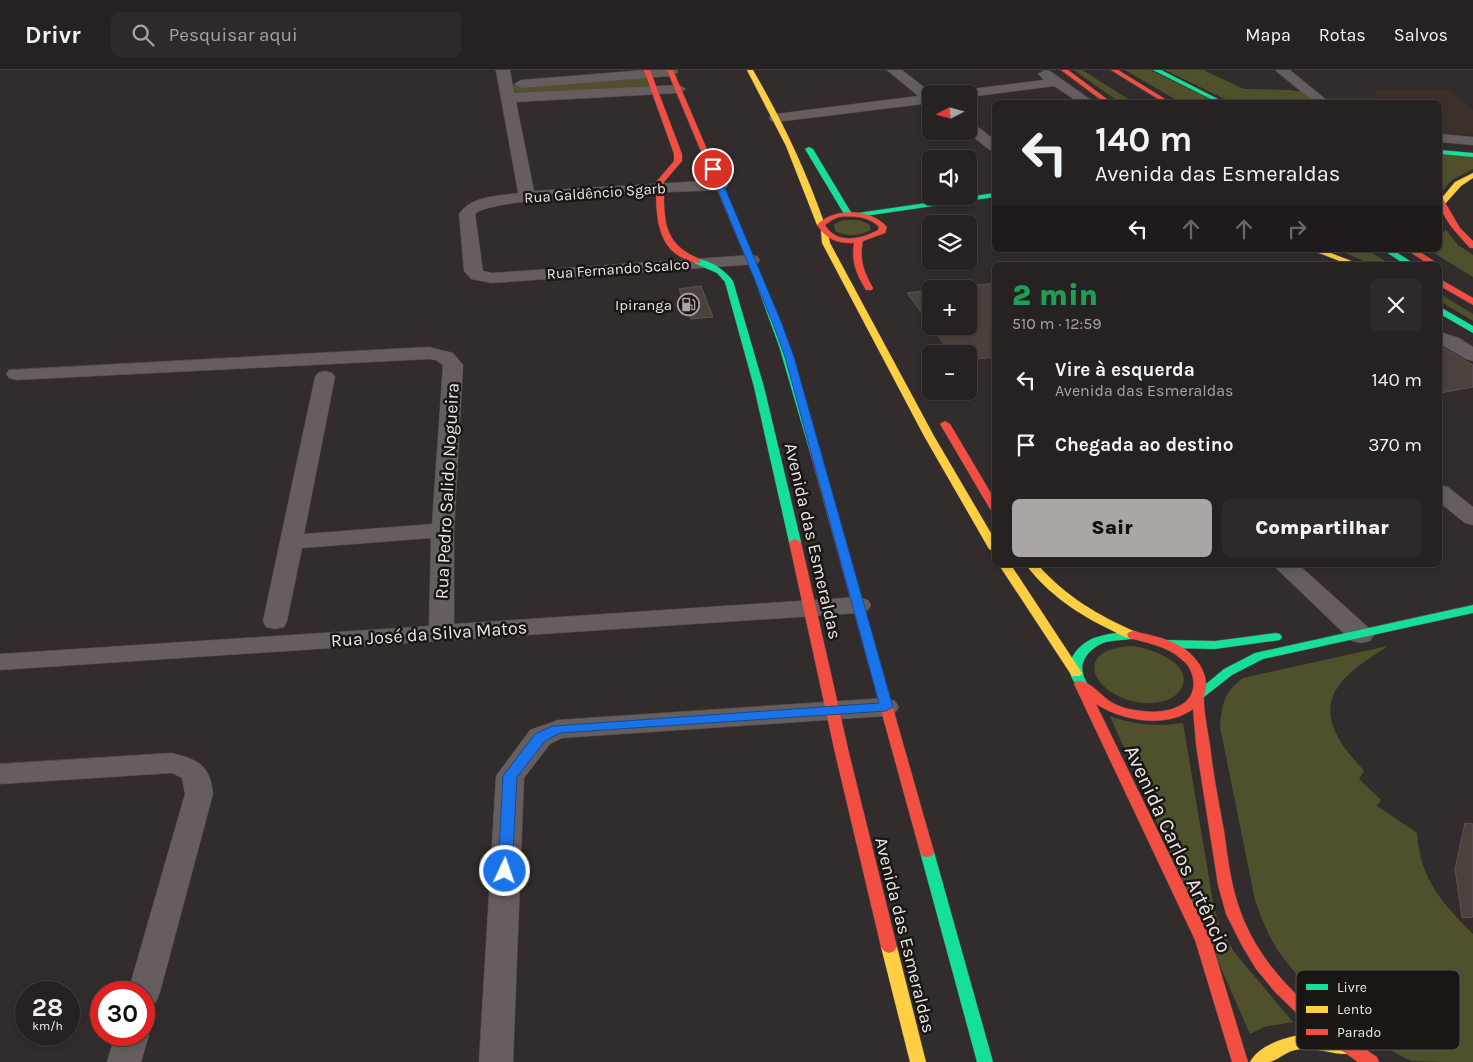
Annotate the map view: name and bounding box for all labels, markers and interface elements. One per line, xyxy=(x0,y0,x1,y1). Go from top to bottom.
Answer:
search box xyxy=(111,12,461,57)
text: Drivr xyxy=(25,21,81,49)
icon: search xyxy=(129,21,157,49)
text: Pesquisar aqui xyxy=(169,24,298,46)
text: Mapa xyxy=(1245,24,1291,46)
text: Rotas xyxy=(1319,24,1366,46)
text: Salvos xyxy=(1394,24,1448,46)
north arrow xyxy=(922,85,978,140)
map controls xyxy=(922,85,977,400)
text: 140 m xyxy=(1095,119,1193,160)
icon: left xyxy=(1012,120,1077,185)
pin xyxy=(692,148,734,190)
button: sound xyxy=(922,150,977,205)
icon: arrive xyxy=(699,155,727,183)
text: Avenida das Esmeraldas xyxy=(1095,161,1340,187)
street label: Rua Galdêncio Sgarb xyxy=(524,179,666,207)
button: layers xyxy=(922,215,977,270)
icon: left xyxy=(1124,215,1152,243)
icon: ahead xyxy=(1177,215,1205,243)
icon: ahead xyxy=(1230,215,1258,243)
icon: right xyxy=(1283,215,1311,243)
street label: Rua Fernando Scalco xyxy=(546,255,690,283)
text: 2 min xyxy=(1012,277,1098,313)
button: close xyxy=(1370,279,1422,331)
button: + xyxy=(922,280,977,335)
fuel station icon: Ipiranga xyxy=(676,293,700,317)
place label: Ipiranga xyxy=(615,296,672,314)
text: 510 m · 12:59 xyxy=(1012,314,1102,333)
button: − xyxy=(922,345,977,400)
text: Vire à esquerda xyxy=(1055,359,1195,381)
icon: left xyxy=(1012,366,1040,394)
text: 140 m xyxy=(1372,369,1422,391)
text: Avenida das Esmeraldas xyxy=(1055,381,1233,400)
street label: Rua Pedro Salido Nogueira xyxy=(430,382,464,600)
icon: arrive xyxy=(1012,431,1040,459)
text: Chegada ao destino xyxy=(1055,434,1233,456)
text: 370 m xyxy=(1368,434,1422,456)
street label: Avenida das Esmeraldas xyxy=(780,441,846,641)
button: Sair xyxy=(1012,499,1212,557)
button: Compartilhar xyxy=(1222,499,1422,557)
street label: Rua José da Silva Matos xyxy=(330,616,528,652)
street label: Avenida Carlos Artêncio xyxy=(1119,742,1237,956)
street label: Avenida das Esmeraldas xyxy=(870,835,940,1035)
position arrow xyxy=(478,844,530,896)
legend xyxy=(1296,970,1460,1050)
text: Livre xyxy=(1337,979,1367,996)
speed limit sign: 30 xyxy=(90,981,155,1046)
text: 28 xyxy=(32,993,63,1022)
text: Lento xyxy=(1337,1001,1372,1018)
text: km/h xyxy=(32,1019,63,1033)
text: Parado xyxy=(1337,1024,1381,1041)

